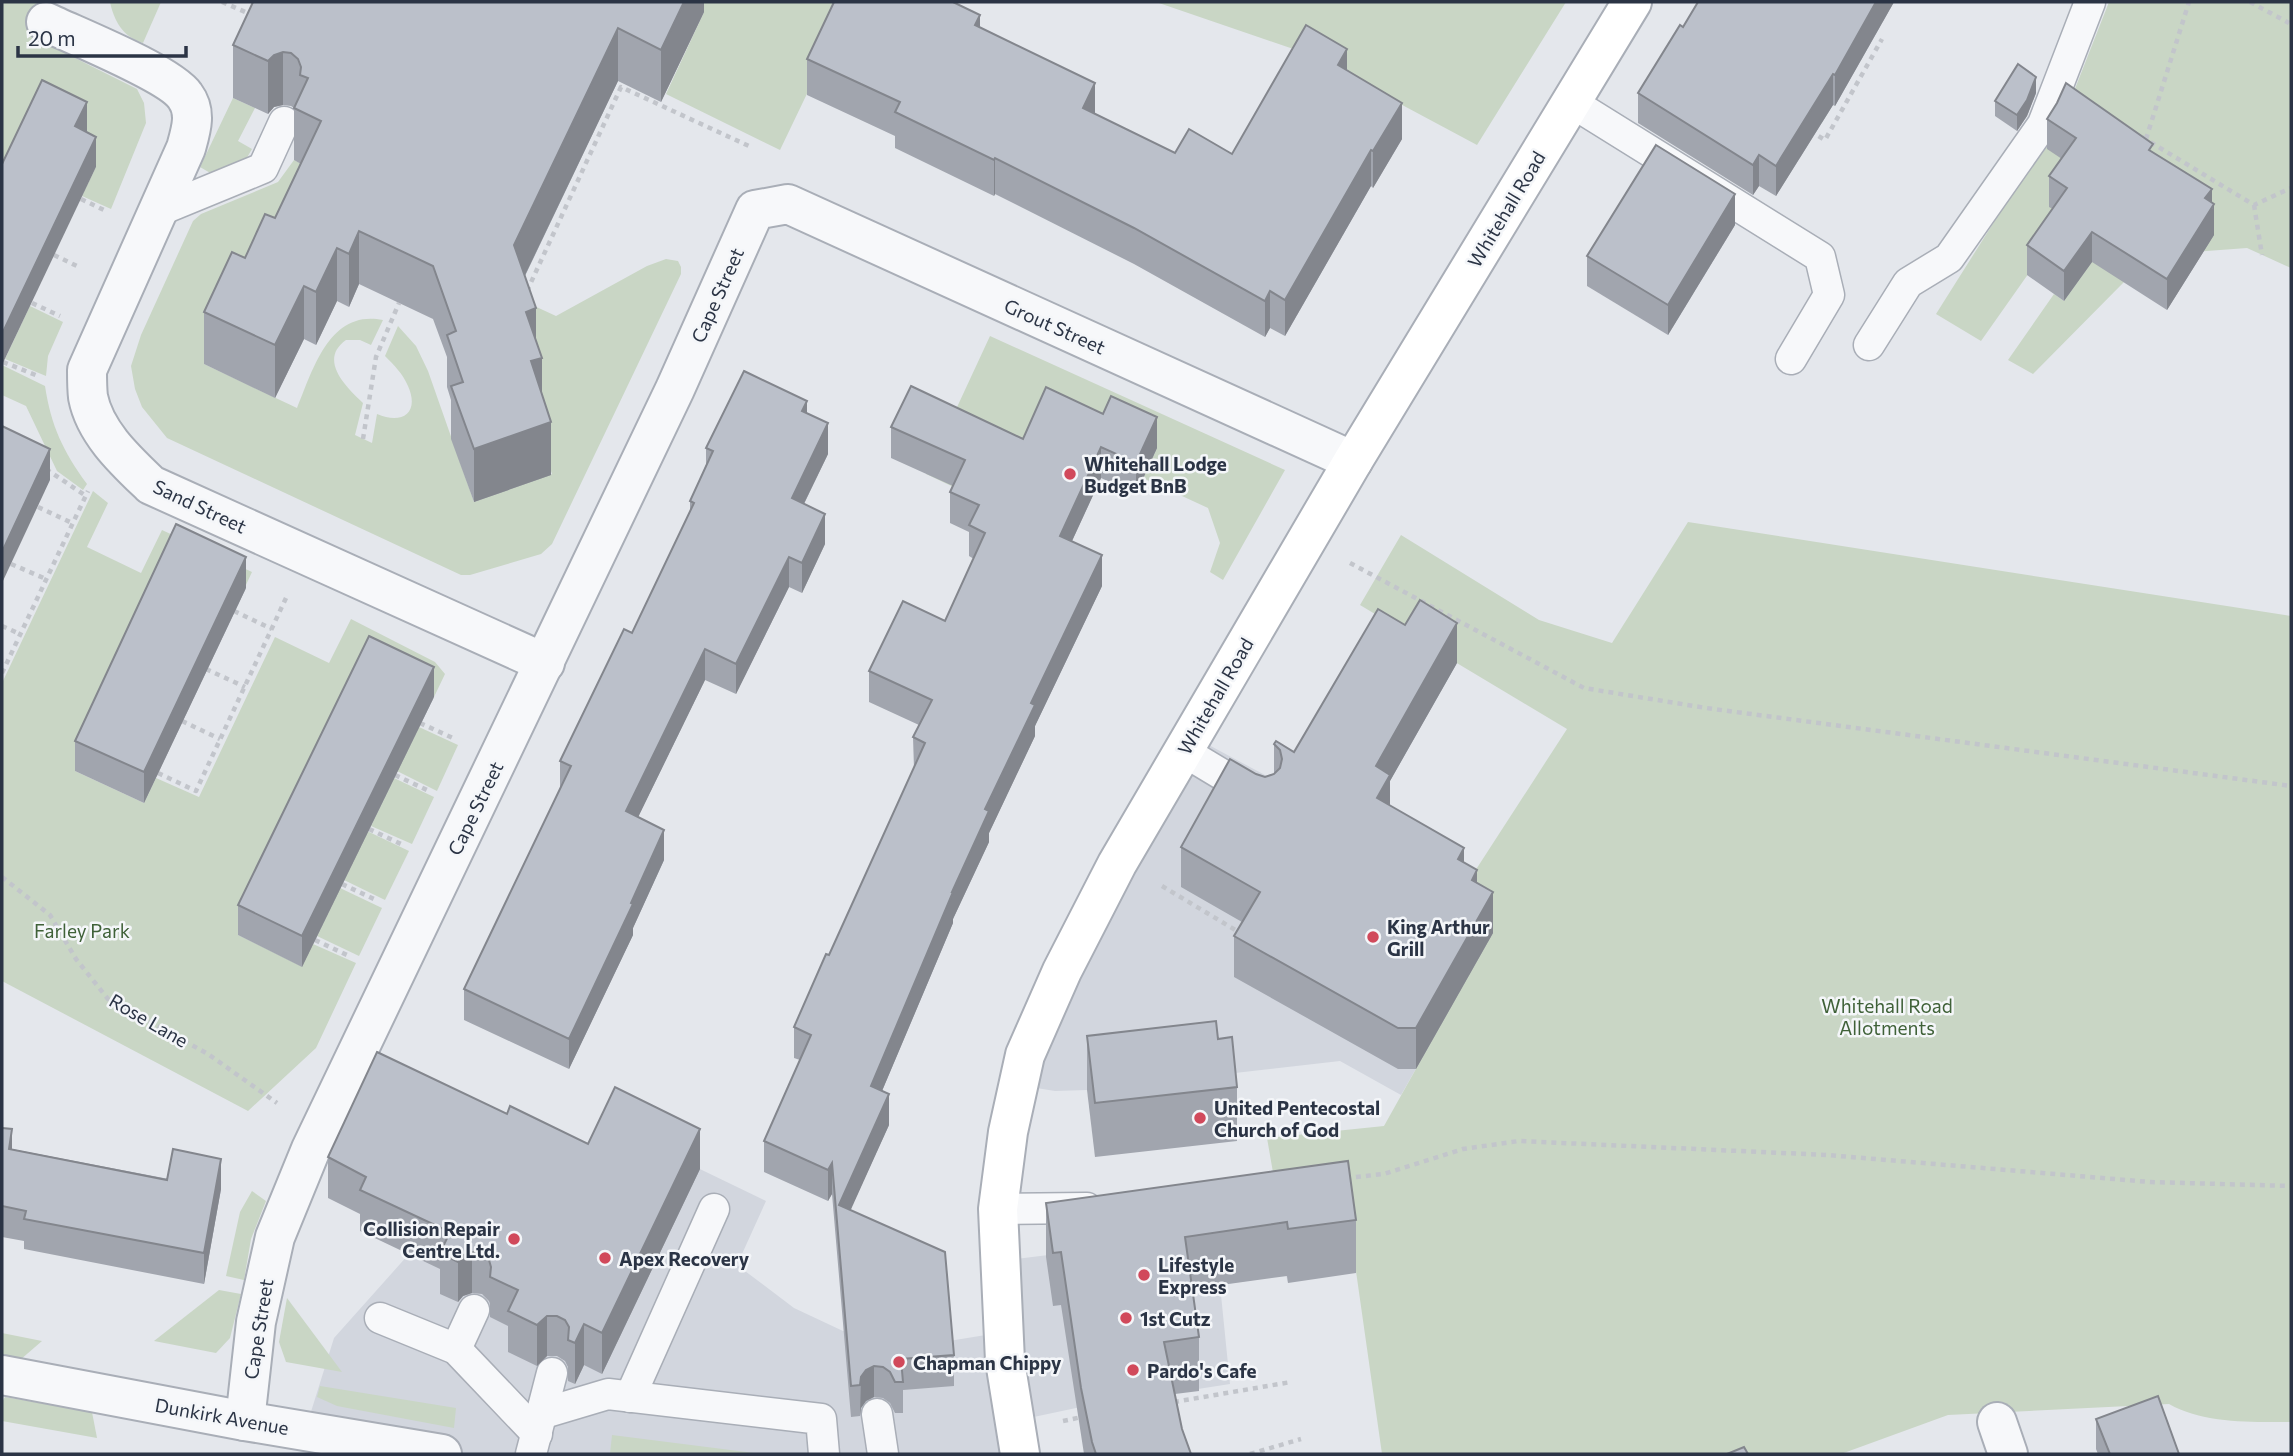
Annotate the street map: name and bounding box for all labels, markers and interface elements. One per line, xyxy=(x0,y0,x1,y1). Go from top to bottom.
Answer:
scale bar xyxy=(18,14,186,58)
text: 20 m xyxy=(28,25,76,50)
street label: Whitehall Road xyxy=(1462,147,1550,271)
street label: Cape Street xyxy=(686,244,748,346)
street label: Grout Street xyxy=(1001,293,1109,359)
place label: Whitehall Lodge Budget BnB xyxy=(1084,452,1227,497)
marker: Whitehall Lodge Budget BnB xyxy=(1062,466,1078,482)
street label: Sand Street xyxy=(150,474,250,538)
street label: Whitehall Road xyxy=(1172,633,1258,759)
street label: Cape Street xyxy=(442,757,508,859)
place label: King Arthur Grill xyxy=(1387,915,1490,960)
park label: Farley Park xyxy=(34,919,130,942)
marker: King Arthur Grill xyxy=(1365,929,1381,945)
street label: Rose Lane xyxy=(105,988,193,1052)
park label: Whitehall Road Allotments xyxy=(1821,994,1953,1039)
place label: United Pentecostal Church of God xyxy=(1214,1096,1380,1141)
marker: United Pentecostal Church of God xyxy=(1192,1110,1208,1126)
place label: Collision Repair Centre Ltd. xyxy=(363,1217,500,1262)
marker: Collision Repair Centre Ltd. xyxy=(506,1231,522,1247)
place label: Apex Recovery xyxy=(619,1247,750,1270)
marker: Apex Recovery xyxy=(597,1250,613,1266)
place label: Lifestyle Express xyxy=(1158,1253,1234,1298)
marker: Lifestyle Express xyxy=(1136,1267,1152,1283)
street label: Cape Street xyxy=(239,1277,277,1381)
place label: 1st Cutz xyxy=(1140,1307,1211,1330)
marker: 1st Cutz xyxy=(1118,1310,1134,1326)
place label: Chapman Chippy xyxy=(913,1351,1062,1374)
marker: Chapman Chippy xyxy=(891,1354,907,1370)
place label: Pardo's Cafe xyxy=(1147,1359,1257,1382)
marker: Pardo's Cafe xyxy=(1125,1362,1141,1378)
street label: Dunkirk Avenue xyxy=(153,1393,291,1439)

